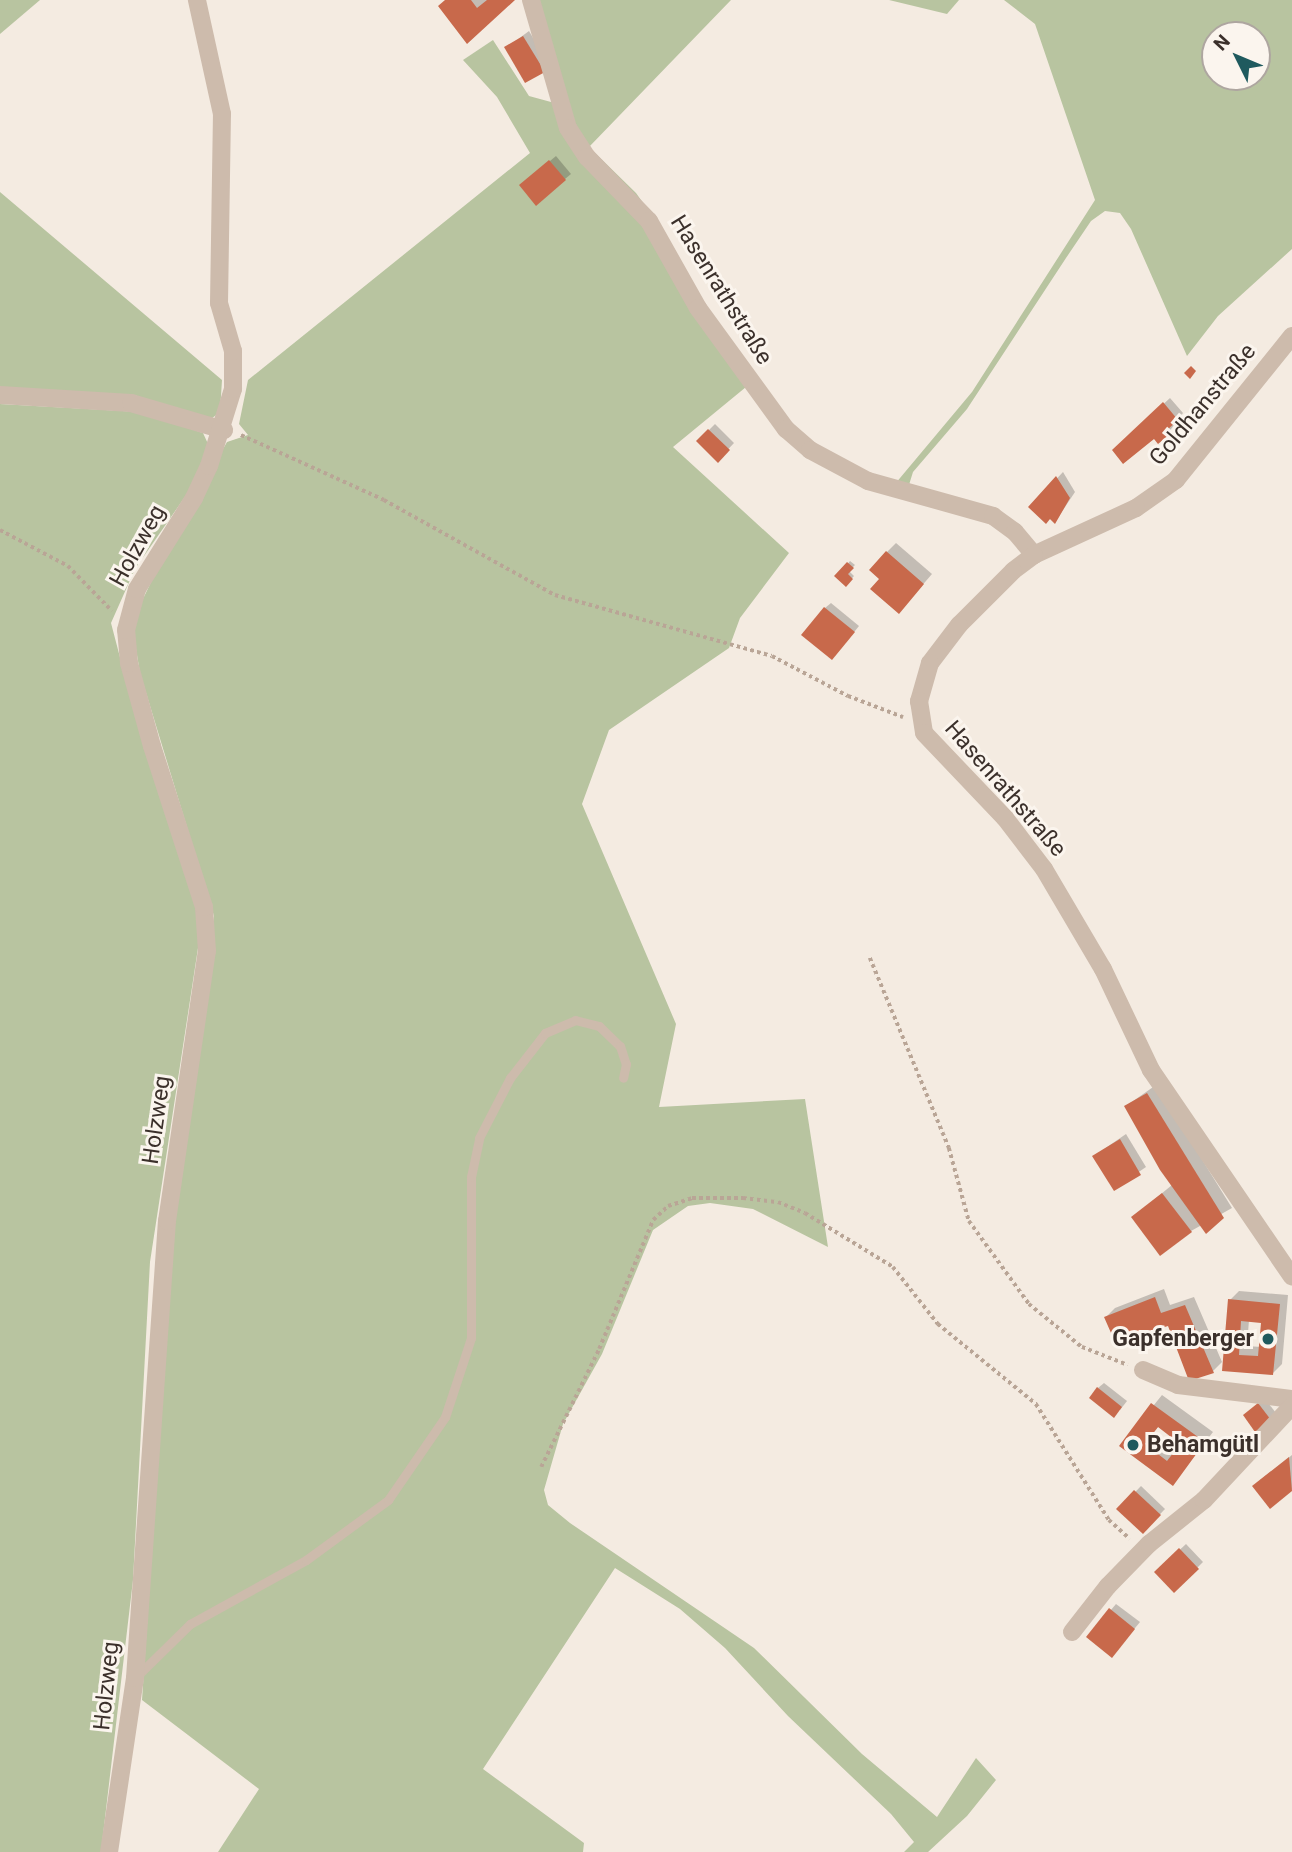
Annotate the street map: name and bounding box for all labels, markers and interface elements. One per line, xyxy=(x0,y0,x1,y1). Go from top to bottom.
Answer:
north arrow xyxy=(1201,21,1271,91)
text: N xyxy=(1209,30,1235,55)
street label: Hasenrathstraße xyxy=(664,210,778,370)
street label: Goldhanstraße xyxy=(1144,339,1262,471)
street label: Holzweg xyxy=(104,500,172,592)
street label: Hasenrathstraße xyxy=(939,715,1071,863)
street label: Holzweg xyxy=(137,1074,177,1166)
place label: Gapfenberger xyxy=(1112,1325,1254,1353)
marker: Gapfenberger xyxy=(1260,1331,1276,1347)
place label: Behamgütl xyxy=(1147,1431,1259,1459)
marker: Behamgütl xyxy=(1125,1437,1141,1453)
street label: Holzweg xyxy=(89,1640,125,1732)

